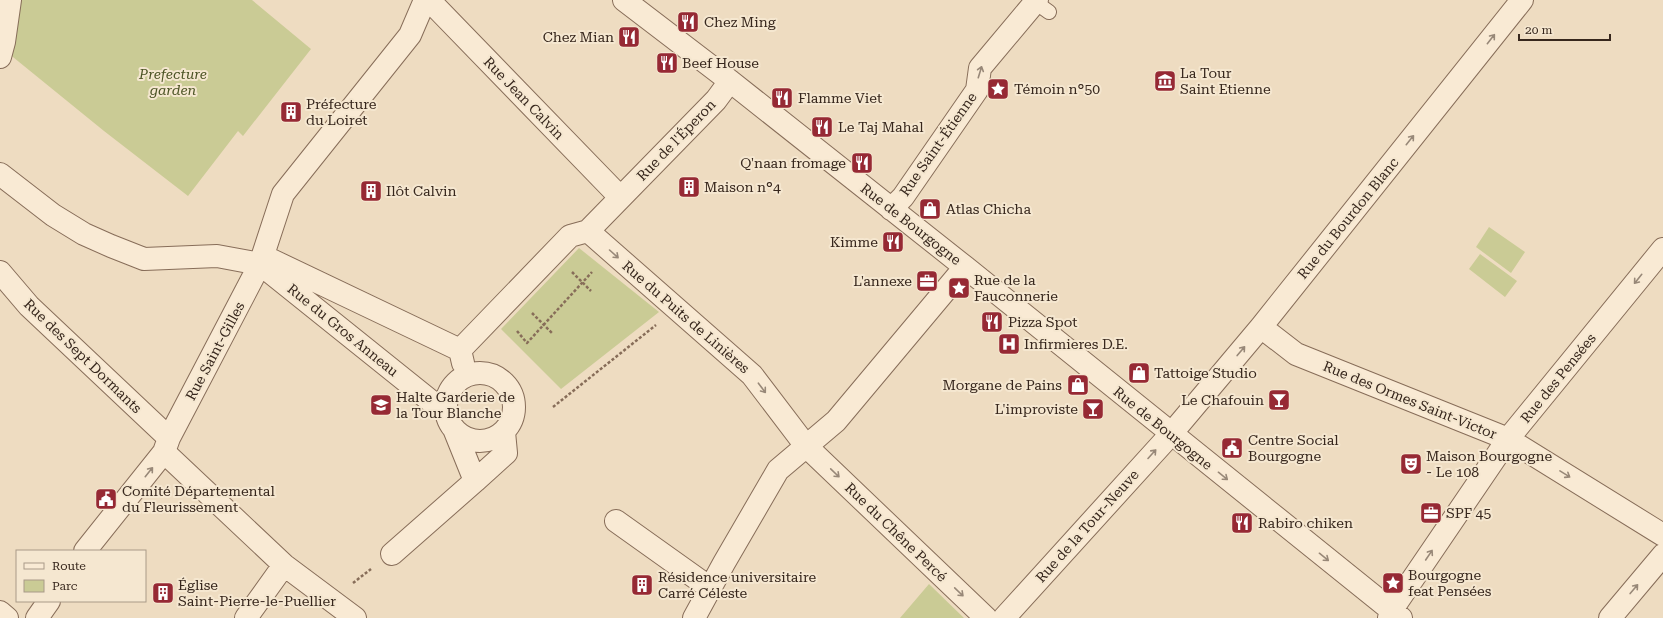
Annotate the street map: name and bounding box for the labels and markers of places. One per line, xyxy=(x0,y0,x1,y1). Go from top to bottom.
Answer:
restaurant icon: Chez Ming xyxy=(675,9,701,35)
place label: Chez Ming xyxy=(704,14,776,30)
restaurant icon: Chez Mian xyxy=(616,24,642,50)
place label: Chez Mian xyxy=(543,29,614,45)
restaurant icon: Beef House xyxy=(654,50,680,76)
place label: Beef House xyxy=(682,55,759,71)
place label: La Tour Saint Etienne xyxy=(1180,65,1271,97)
museum icon: La Tour Saint Etienne xyxy=(1152,68,1178,94)
place icon: Témoin n°50 xyxy=(985,76,1011,102)
place label: Témoin n°50 xyxy=(1014,81,1100,97)
restaurant icon: Flamme Viet xyxy=(769,85,795,111)
place label: Flamme Viet xyxy=(798,90,882,106)
place label: Préfecture du Loiret xyxy=(306,96,377,128)
building icon: Préfecture du Loiret xyxy=(278,99,304,125)
restaurant icon: Le Taj Mahal xyxy=(809,114,835,140)
place label: Le Taj Mahal xyxy=(838,119,924,135)
restaurant icon: Q'naan fromage xyxy=(849,150,875,176)
place label: Q'naan fromage xyxy=(740,155,846,171)
building icon: Maison n°4 xyxy=(676,174,702,200)
building icon: Ilôt Calvin xyxy=(358,178,384,204)
place label: Maison n°4 xyxy=(704,179,781,195)
place label: Ilôt Calvin xyxy=(386,183,457,199)
shop icon: Atlas Chicha xyxy=(917,196,943,222)
place label: Atlas Chicha xyxy=(946,201,1031,217)
restaurant icon: Kimme xyxy=(880,229,906,255)
place label: Kimme xyxy=(830,234,878,250)
office icon: L'annexe xyxy=(914,268,940,294)
place label: Rue de la Fauconnerie xyxy=(974,272,1058,304)
place label: L'annexe xyxy=(853,273,912,289)
place icon: Rue de la Fauconnerie xyxy=(946,275,972,301)
restaurant icon: Pizza Spot xyxy=(979,309,1005,335)
place label: Pizza Spot xyxy=(1008,314,1078,330)
hospital icon: Infirmieres D.E. xyxy=(996,331,1022,357)
place label: Infirmieres D.E. xyxy=(1024,336,1128,352)
shop icon: Tattoige Studio xyxy=(1126,360,1152,386)
place label: Tattoige Studio xyxy=(1154,365,1257,381)
shop icon: Morgane de Pains xyxy=(1065,372,1091,398)
place label: Morgane de Pains xyxy=(943,377,1062,393)
bar icon: Le Chafouin xyxy=(1266,387,1292,413)
place label: Halte Garderie de la Tour Blanche xyxy=(396,389,515,421)
school or university icon: Halte Garderie de la Tour Blanche xyxy=(368,392,394,418)
place label: Le Chafouin xyxy=(1181,392,1264,408)
bar icon: L'improviste xyxy=(1080,396,1106,422)
place label: L'improviste xyxy=(995,401,1078,417)
place label: Centre Social Bourgogne xyxy=(1248,432,1339,464)
public building icon: Centre Social Bourgogne xyxy=(1219,435,1245,461)
place label: Maison Bourgogne - Le 108 xyxy=(1426,448,1552,480)
theatre icon: Maison Bourgogne - Le 108 xyxy=(1398,451,1424,477)
place label: Comité Départemental du Fleurissement xyxy=(122,483,275,515)
public building icon: Comité Départemental du Fleurissement xyxy=(93,486,119,512)
office icon: SPF 45 xyxy=(1418,500,1444,526)
place label: SPF 45 xyxy=(1446,505,1491,521)
restaurant icon: Rabiro chiken xyxy=(1229,510,1255,536)
place label: Rabiro chiken xyxy=(1258,515,1353,531)
place label: Bourgogne feat Pensées xyxy=(1408,567,1492,599)
place label: Résidence universitaire Carré Céleste xyxy=(658,569,816,601)
place icon: Bourgogne feat Pensées xyxy=(1380,570,1406,596)
building icon: Résidence universitaire Carré Céleste xyxy=(629,572,655,598)
place label: Église Saint-Pierre-le-Puellier xyxy=(178,577,336,609)
building icon: Église Saint-Pierre-le-Puellier xyxy=(150,580,176,606)

